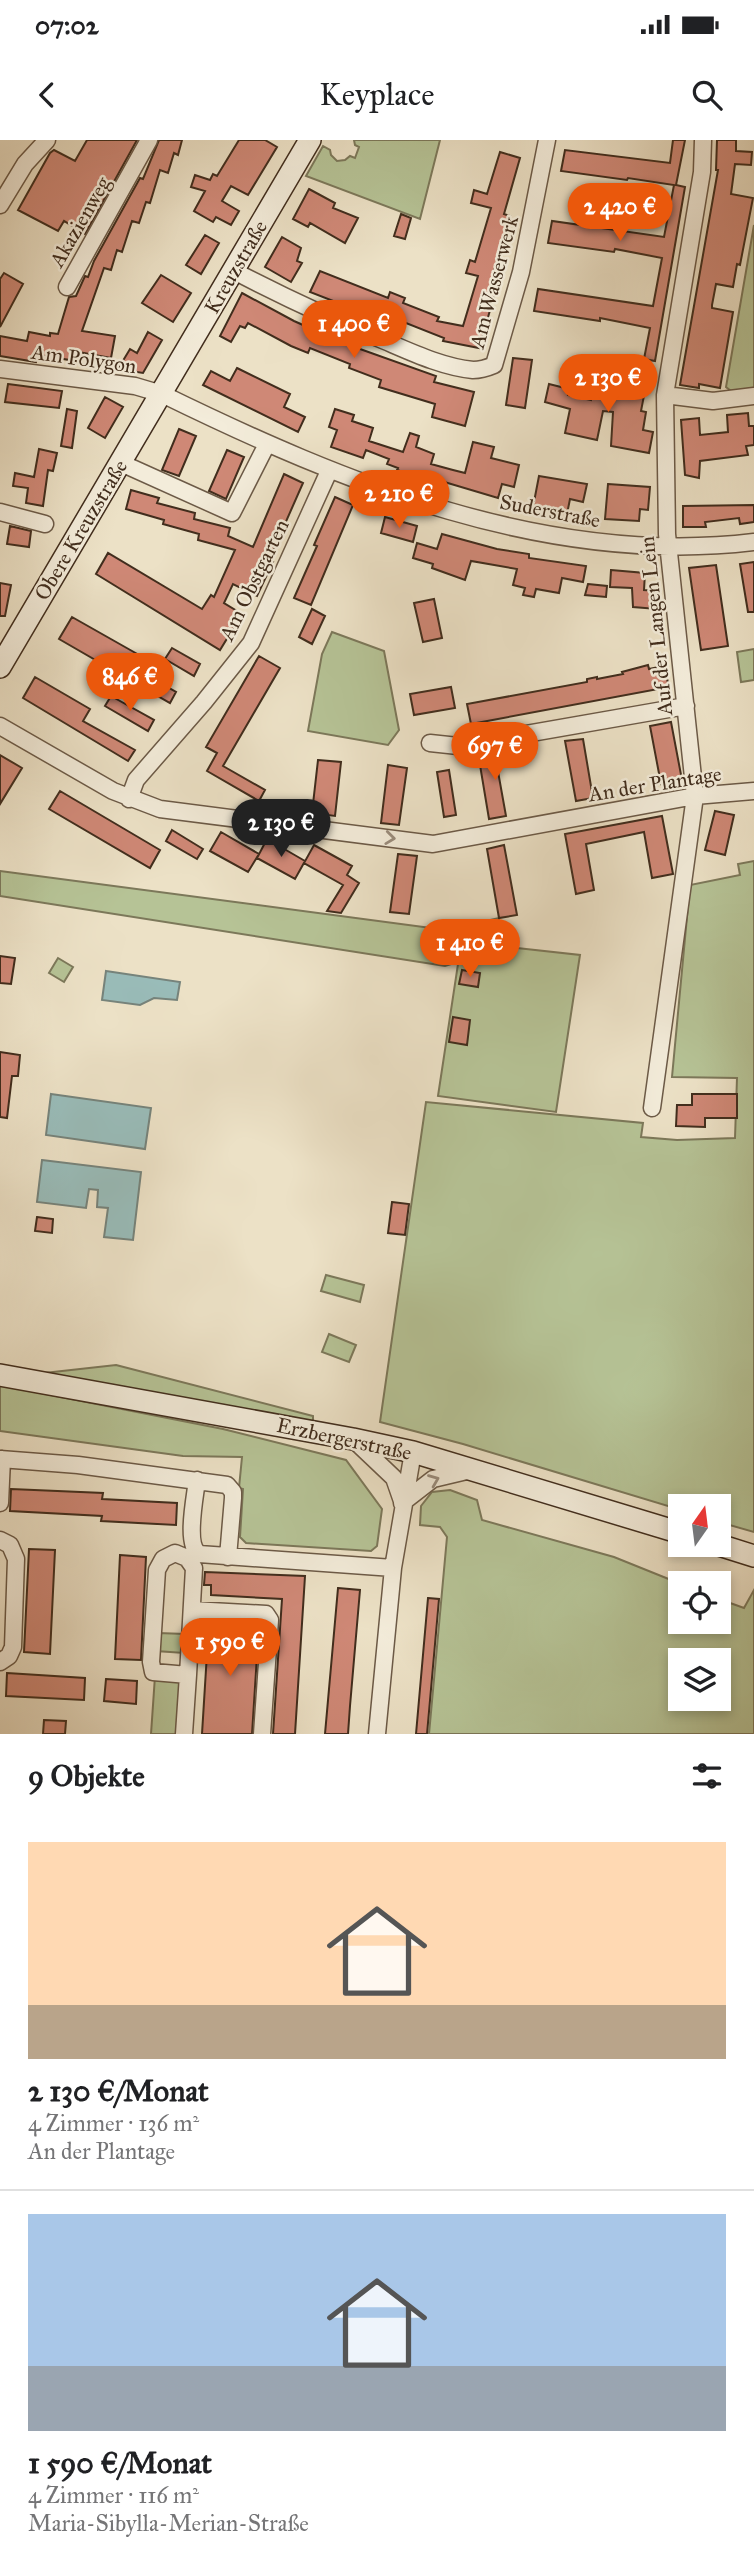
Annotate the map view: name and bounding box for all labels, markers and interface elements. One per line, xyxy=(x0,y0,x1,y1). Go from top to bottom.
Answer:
text: 07:02 xyxy=(35,9,99,41)
text: Keyplace xyxy=(319,75,435,114)
icon: back xyxy=(28,76,66,114)
icon: search xyxy=(688,76,726,114)
street label: Akazienweg xyxy=(43,172,116,273)
pin: 2 420 € xyxy=(555,183,685,243)
text: 2 420 € xyxy=(584,192,656,220)
street label: Am Wasserwerk xyxy=(464,213,524,352)
street label: Kreuzstraße xyxy=(199,215,273,318)
pin: 1 400 € xyxy=(289,300,419,360)
text: 1 400 € xyxy=(318,309,390,337)
street label: Am Polygon xyxy=(29,339,138,379)
pin: 2 130 € xyxy=(543,355,673,414)
text: 2 130 € xyxy=(575,363,641,391)
street label: Obere Kreuzstraße xyxy=(29,455,133,605)
pin: 2 210 € xyxy=(334,470,464,530)
text: 2 210 € xyxy=(365,479,433,507)
street label: Suderstraße xyxy=(498,489,603,534)
street label: Am Obstgarten xyxy=(213,515,295,646)
street label: Auf der Langen Lein xyxy=(634,535,678,718)
pin: 846 € xyxy=(81,654,179,713)
text: 846 € xyxy=(102,662,158,690)
pin: 697 € xyxy=(446,722,544,782)
text: 697 € xyxy=(467,731,523,759)
street label: An der Plantage xyxy=(586,761,724,808)
pin: 2 130 € xyxy=(216,800,346,859)
text: 2 130 € xyxy=(248,808,314,836)
one-way arrow xyxy=(384,831,396,846)
pin: 1 410 € xyxy=(405,920,535,979)
text: 1 410 € xyxy=(436,928,504,956)
street label: Erzbergerstraße xyxy=(274,1412,414,1466)
one-way arrow xyxy=(428,1475,440,1489)
north arrow xyxy=(668,1494,732,1558)
map controls xyxy=(668,1494,731,1711)
button: locate xyxy=(668,1571,731,1634)
pin: 1 590 € xyxy=(165,1618,295,1678)
text: 1 590 € xyxy=(195,1627,265,1655)
button: layers xyxy=(668,1648,731,1711)
icon: filters xyxy=(688,1757,726,1795)
text: 9 Objekte xyxy=(28,1758,145,1794)
icon: home xyxy=(314,1888,440,2014)
text: 2 130 €/Monat xyxy=(28,2073,209,2109)
text: 4 Zimmer · 136 m² xyxy=(28,2109,199,2137)
text: An der Plantage xyxy=(28,2137,175,2165)
icon: home xyxy=(314,2260,440,2386)
text: 1 590 €/Monat xyxy=(28,2445,212,2481)
text: 4 Zimmer · 116 m² xyxy=(28,2481,199,2509)
text: Maria-Sibylla-Merian-Straße xyxy=(28,2509,309,2537)

